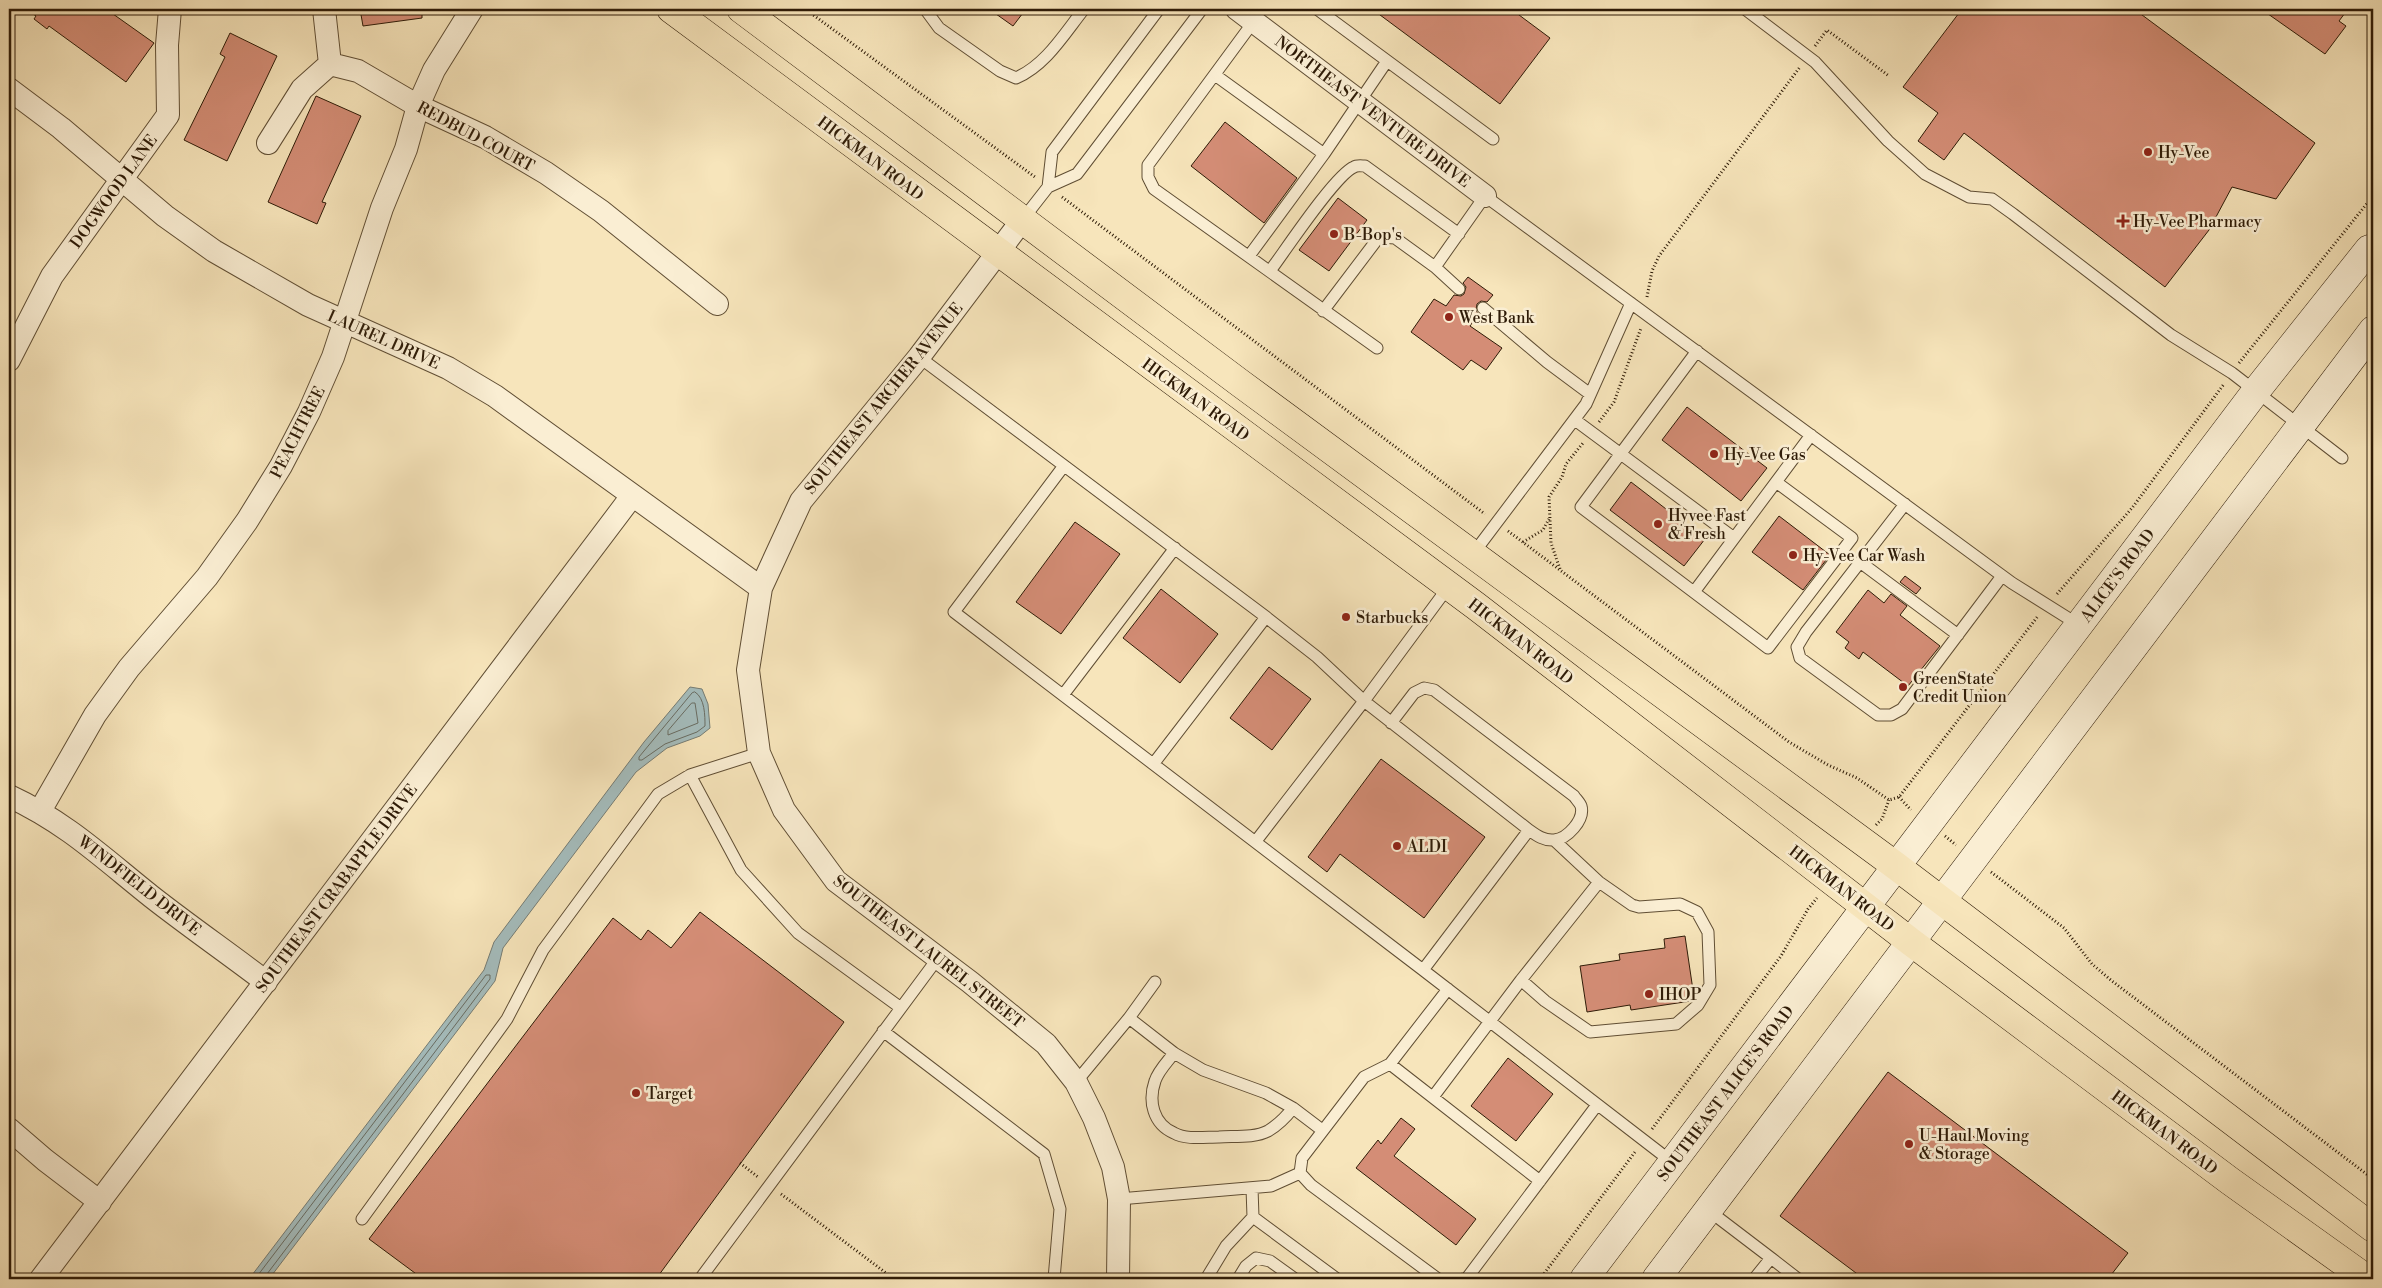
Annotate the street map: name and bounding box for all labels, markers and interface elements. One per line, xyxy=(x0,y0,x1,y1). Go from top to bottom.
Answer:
street label: NORTHEAST VENTURE DRIVE xyxy=(1271,32,1474,192)
street label: REDBUD COURT xyxy=(413,97,538,176)
street label: HICKMAN ROAD xyxy=(813,112,928,205)
street label: DOGWOOD LANE xyxy=(66,131,162,252)
place label: Hy-Vee xyxy=(2158,143,2210,163)
marker: Hy-Vee xyxy=(2142,146,2154,158)
place label: Hy-Vee Pharmacy xyxy=(2133,212,2262,232)
marker: Hy-Vee Pharmacy xyxy=(2117,215,2129,227)
place label: B-Bop's xyxy=(1343,225,1402,245)
marker: B-Bop's xyxy=(1328,228,1340,240)
street label: SOUTHEAST ARCHER AVENUE xyxy=(800,299,967,499)
street label: LAUREL DRIVE xyxy=(324,306,443,374)
place label: West Bank xyxy=(1458,308,1536,328)
marker: West Bank xyxy=(1443,311,1455,323)
street label: HICKMAN ROAD xyxy=(1138,354,1253,446)
street label: PEACHTREE xyxy=(266,383,330,482)
place label: Hy-Vee Gas xyxy=(1724,445,1806,465)
marker: Hy-Vee Gas xyxy=(1708,448,1720,460)
place label: Hyvee Fast & Fresh xyxy=(1668,506,1746,544)
marker: Hyvee Fast & Fresh xyxy=(1652,518,1664,530)
street label: ALICE'S ROAD xyxy=(2076,525,2159,627)
place label: Hy-Vee Car Wash xyxy=(1803,546,1926,566)
marker: Hy-Vee Car Wash xyxy=(1787,549,1799,561)
street label: HICKMAN ROAD xyxy=(1464,594,1577,689)
place label: Starbucks xyxy=(1356,608,1428,628)
marker: Starbucks xyxy=(1340,611,1352,623)
place label: GreenState Credit Union xyxy=(1913,669,2007,707)
marker: GreenState Credit Union xyxy=(1897,681,1909,693)
street label: SOUTHEAST CRABAPPLE DRIVE xyxy=(252,780,422,997)
street label: WINDFIELD DRIVE xyxy=(73,831,205,940)
place label: ALDI xyxy=(1406,837,1447,857)
marker: ALDI xyxy=(1391,840,1403,852)
street label: HICKMAN ROAD xyxy=(1785,841,1898,936)
street label: SOUTHEAST LAUREL STREET xyxy=(829,871,1028,1033)
place label: IHOP xyxy=(1659,985,1701,1005)
marker: IHOP xyxy=(1643,988,1655,1000)
street label: SOUTHEAST ALICE'S ROAD xyxy=(1653,1002,1798,1185)
place label: Target xyxy=(646,1084,693,1104)
street label: HICKMAN ROAD xyxy=(2107,1086,2222,1179)
marker: Target xyxy=(630,1087,642,1099)
place label: U-Haul Moving & Storage xyxy=(1919,1126,2030,1164)
marker: U-Haul Moving & Storage xyxy=(1903,1138,1915,1150)

